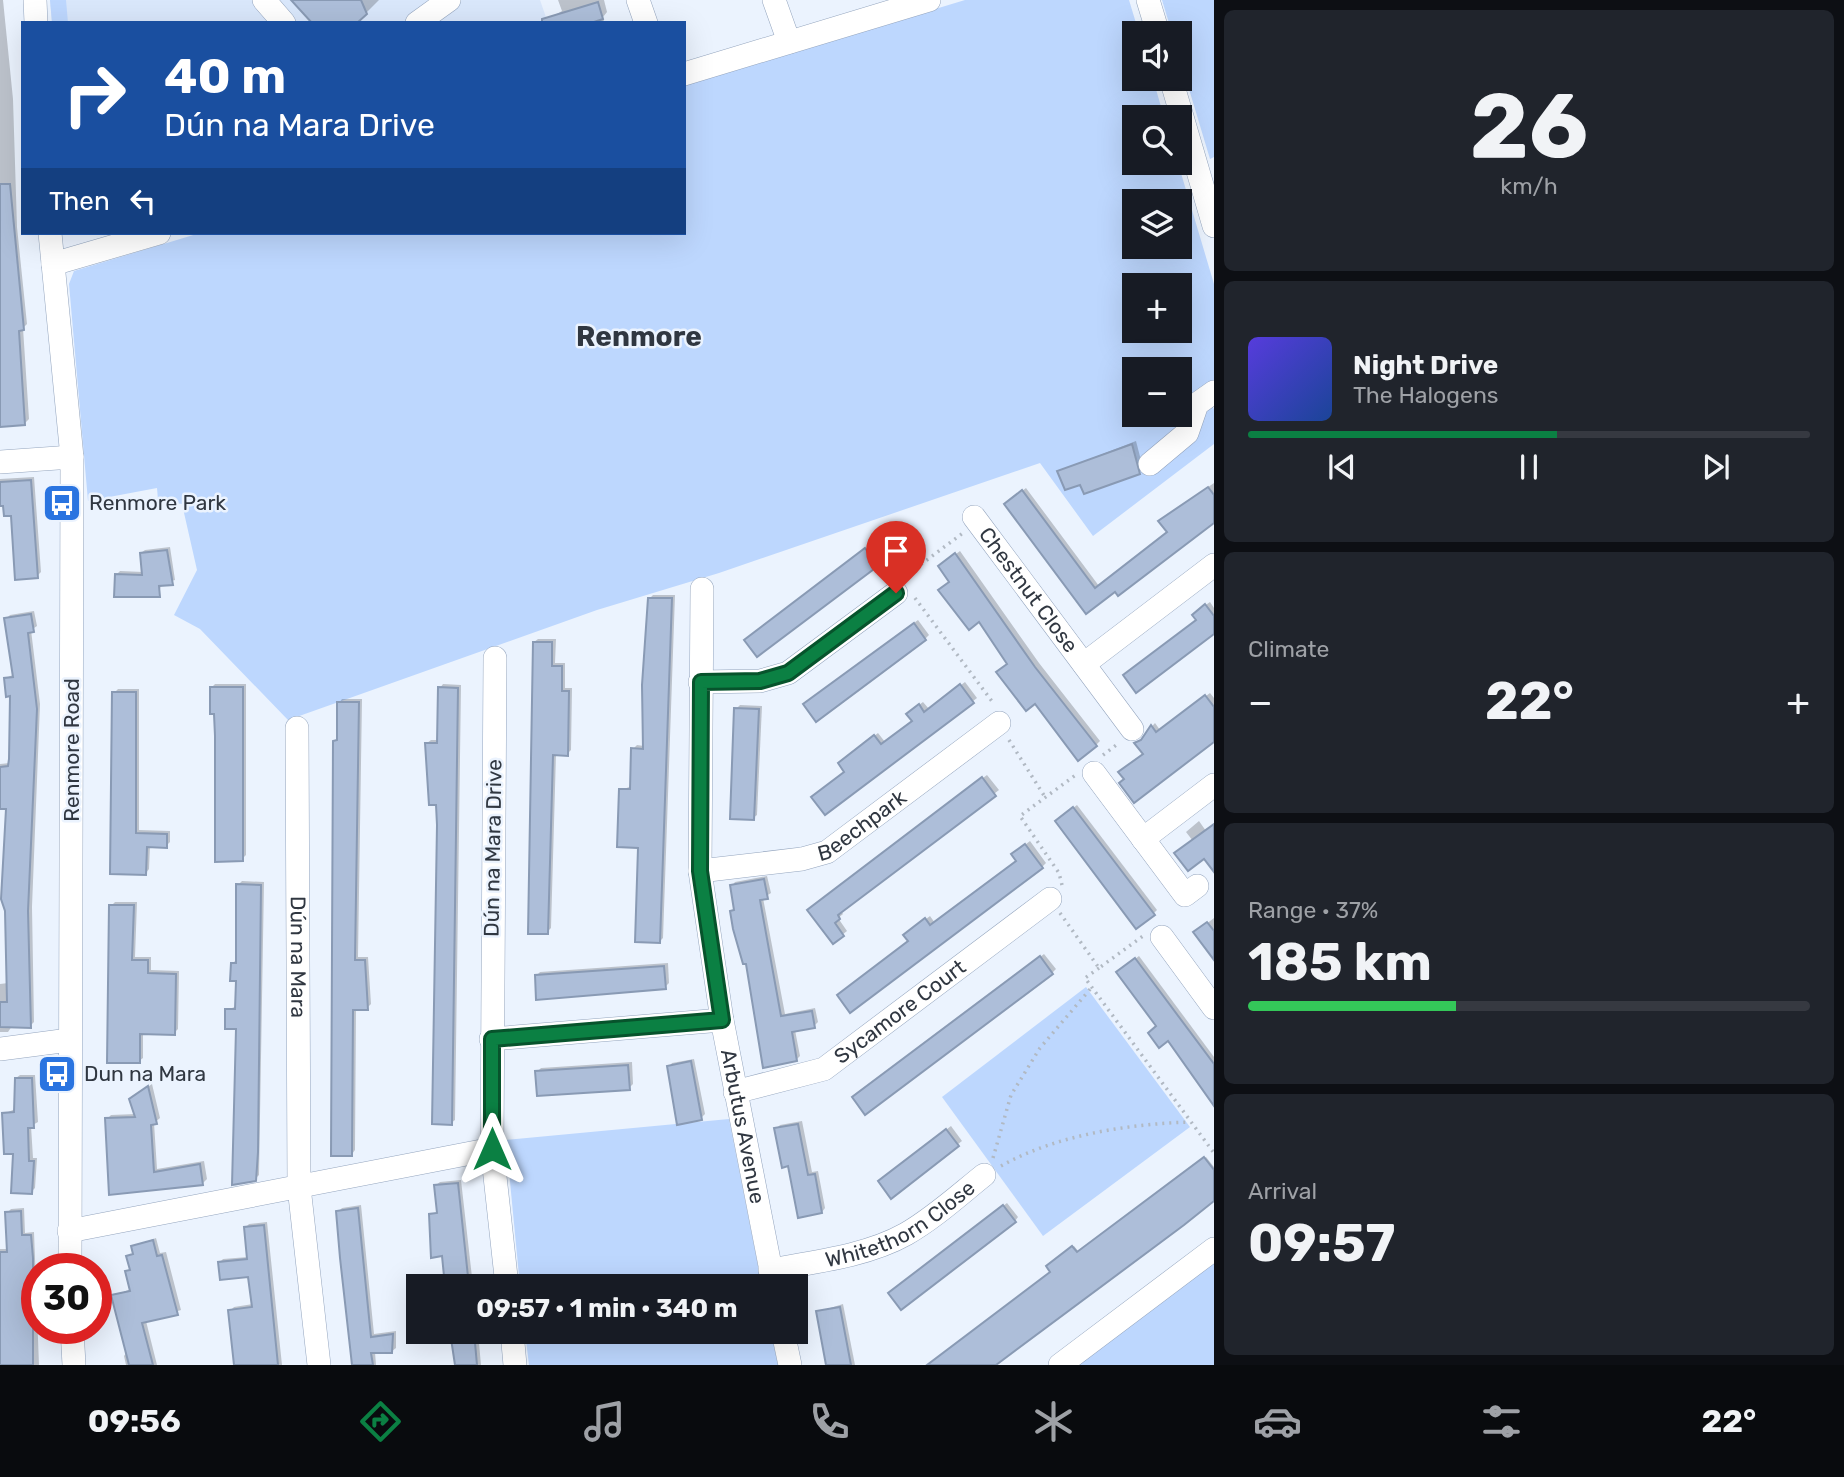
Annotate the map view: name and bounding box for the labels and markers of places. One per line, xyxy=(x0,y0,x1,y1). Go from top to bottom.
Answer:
bus stop icon: Renmore Park xyxy=(41,482,83,524)
place label: Renmore Park xyxy=(89,490,226,515)
pin xyxy=(866,521,926,593)
bus stop icon: Dun na Mara xyxy=(36,1053,78,1095)
place label: Dun na Mara xyxy=(84,1061,206,1086)

